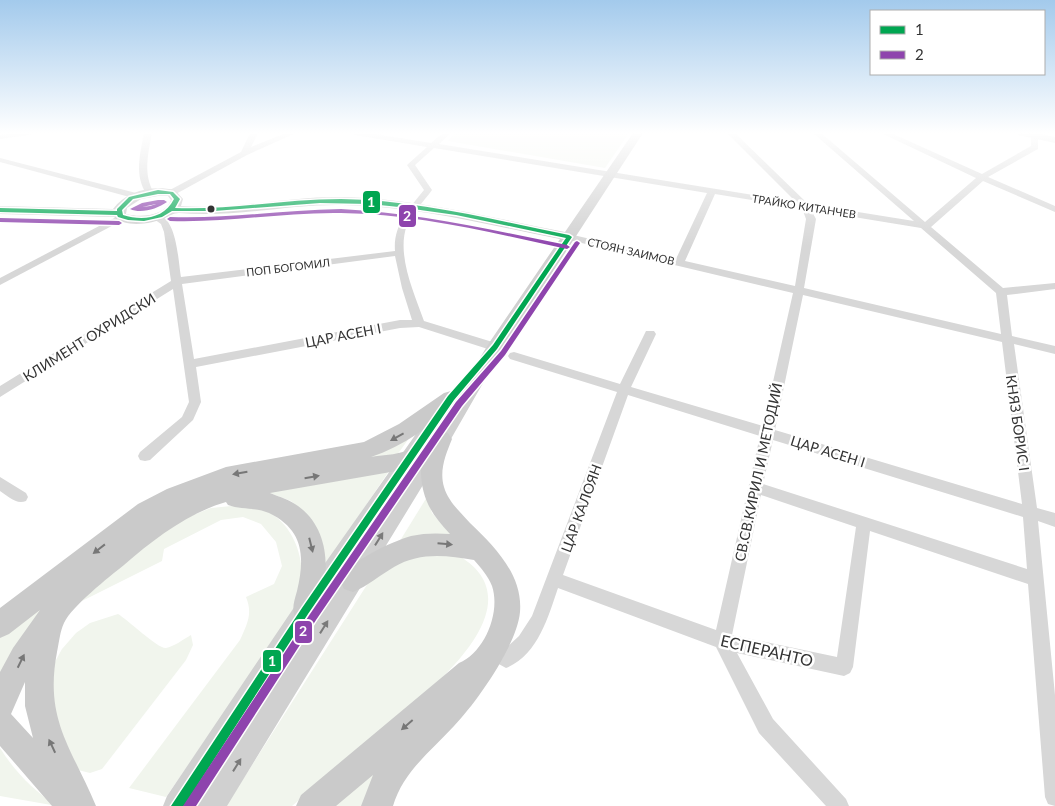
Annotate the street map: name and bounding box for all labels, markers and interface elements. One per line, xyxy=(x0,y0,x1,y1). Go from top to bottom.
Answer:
legend xyxy=(870,10,1045,75)
text: 1 xyxy=(915,20,924,38)
text: 2 xyxy=(915,45,924,63)
line badge: 1 xyxy=(362,190,381,214)
street label: ТРАЙКО КИТАНЧЕВ xyxy=(751,191,857,221)
text: 1 xyxy=(367,193,375,210)
unlabelled marker xyxy=(206,204,216,214)
line badge: 2 xyxy=(398,204,417,228)
text: 2 xyxy=(403,207,411,224)
street label: СТОЯН ЗАИМОВ xyxy=(586,235,676,267)
street label: ПОП БОГОМИЛ xyxy=(245,255,331,279)
street label: КЛИМЕНТ ОХРИДСКИ xyxy=(20,289,158,385)
street label: ЦАР АСЕН I xyxy=(303,319,383,351)
street label: КНЯЗ БОРИС I xyxy=(1003,374,1033,472)
street label: СВ.СВ.КИРИЛ И МЕТОДИЙ xyxy=(731,381,785,563)
street label: ЦАР АСЕН I xyxy=(789,432,867,470)
one-way arrow xyxy=(390,433,405,441)
street label: ЦАР КАЛОЯН xyxy=(557,462,605,554)
one-way arrow xyxy=(232,470,248,478)
one-way arrow xyxy=(304,472,320,480)
one-way arrow xyxy=(375,532,384,546)
one-way arrow xyxy=(307,538,315,553)
one-way arrow xyxy=(437,540,453,548)
one-way arrow xyxy=(93,543,106,554)
line badge: 2 xyxy=(294,620,313,644)
one-way arrow xyxy=(319,621,329,634)
text: 2 xyxy=(299,622,307,639)
street label: ЕСПЕРАНТО xyxy=(719,630,815,670)
line badge: 1 xyxy=(262,649,282,673)
text: 1 xyxy=(268,652,276,669)
one-way arrow xyxy=(17,654,25,668)
one-way arrow xyxy=(400,719,413,730)
one-way arrow xyxy=(48,739,56,753)
one-way arrow xyxy=(233,758,242,771)

